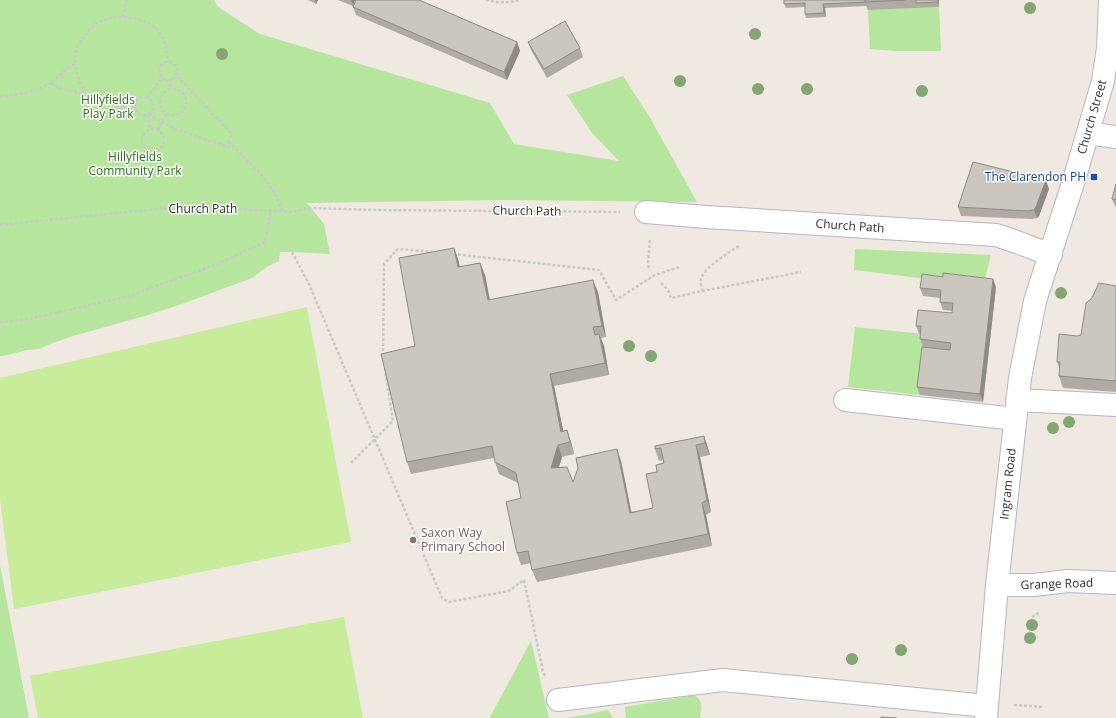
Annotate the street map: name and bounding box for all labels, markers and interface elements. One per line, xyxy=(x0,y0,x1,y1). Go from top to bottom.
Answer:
street label: Church Street xyxy=(1073,78,1110,156)
park label: Hillyfields Play Park xyxy=(81,91,135,122)
park label: Hillyfields Community Park xyxy=(88,148,182,179)
place label: The Clarendon PH xyxy=(985,168,1086,185)
marker: The Clarendon PH xyxy=(1089,172,1099,182)
street label: Church Path xyxy=(169,200,237,217)
street label: Church Path xyxy=(492,201,562,220)
street label: Church Path xyxy=(815,215,885,236)
street label: Ingram Road xyxy=(995,447,1020,520)
place label: Saxon Way Primary School xyxy=(421,524,505,555)
marker: Saxon Way Primary School xyxy=(408,535,418,545)
street label: Grange Road xyxy=(1020,574,1094,593)

